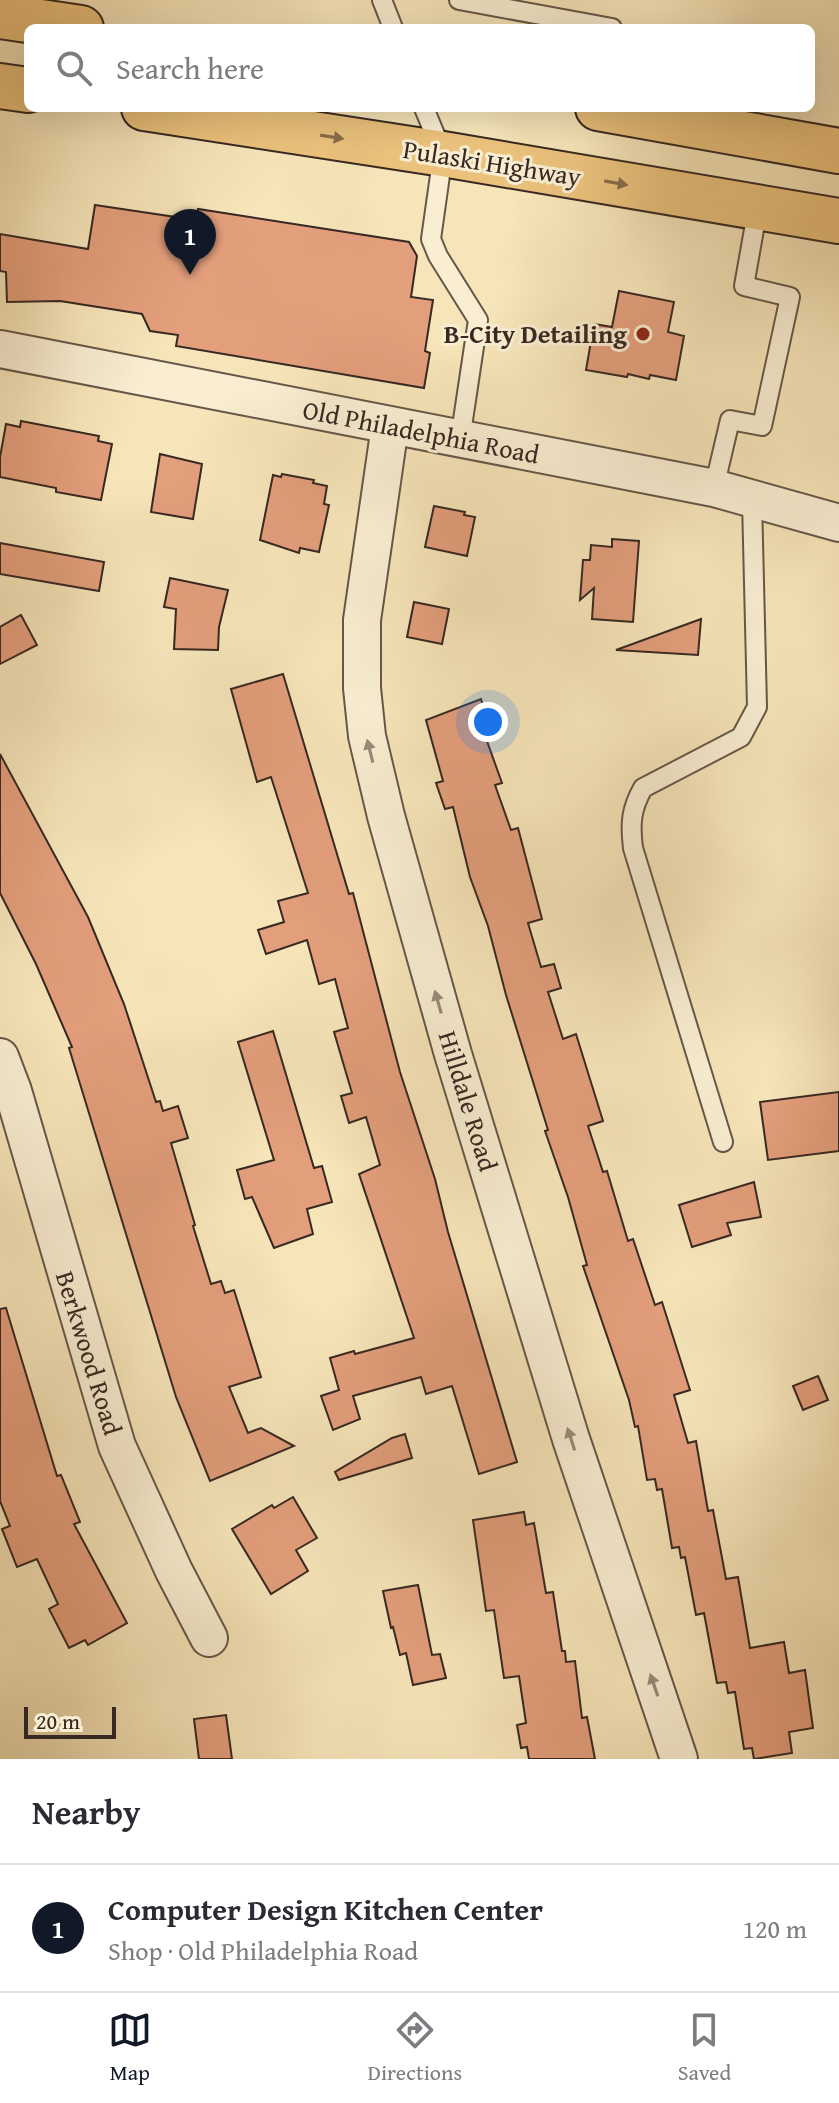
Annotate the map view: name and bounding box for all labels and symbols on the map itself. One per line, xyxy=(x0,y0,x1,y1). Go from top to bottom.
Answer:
street label: Pulaski Highway xyxy=(400,129,584,196)
one-way arrow xyxy=(320,131,345,144)
one-way arrow xyxy=(604,177,629,190)
pin: 1 xyxy=(164,209,216,275)
place label: B-City Detailing xyxy=(444,314,627,353)
marker: B-City Detailing xyxy=(634,325,652,343)
street label: Old Philadelphia Road xyxy=(300,389,543,474)
your location xyxy=(468,702,508,742)
one-way arrow xyxy=(364,739,376,764)
one-way arrow xyxy=(431,990,444,1014)
street label: Hilldale Road xyxy=(429,1026,508,1176)
street label: Berkwood Road xyxy=(46,1266,133,1440)
one-way arrow xyxy=(564,1426,577,1450)
one-way arrow xyxy=(647,1673,659,1697)
scale bar xyxy=(24,1703,116,1739)

